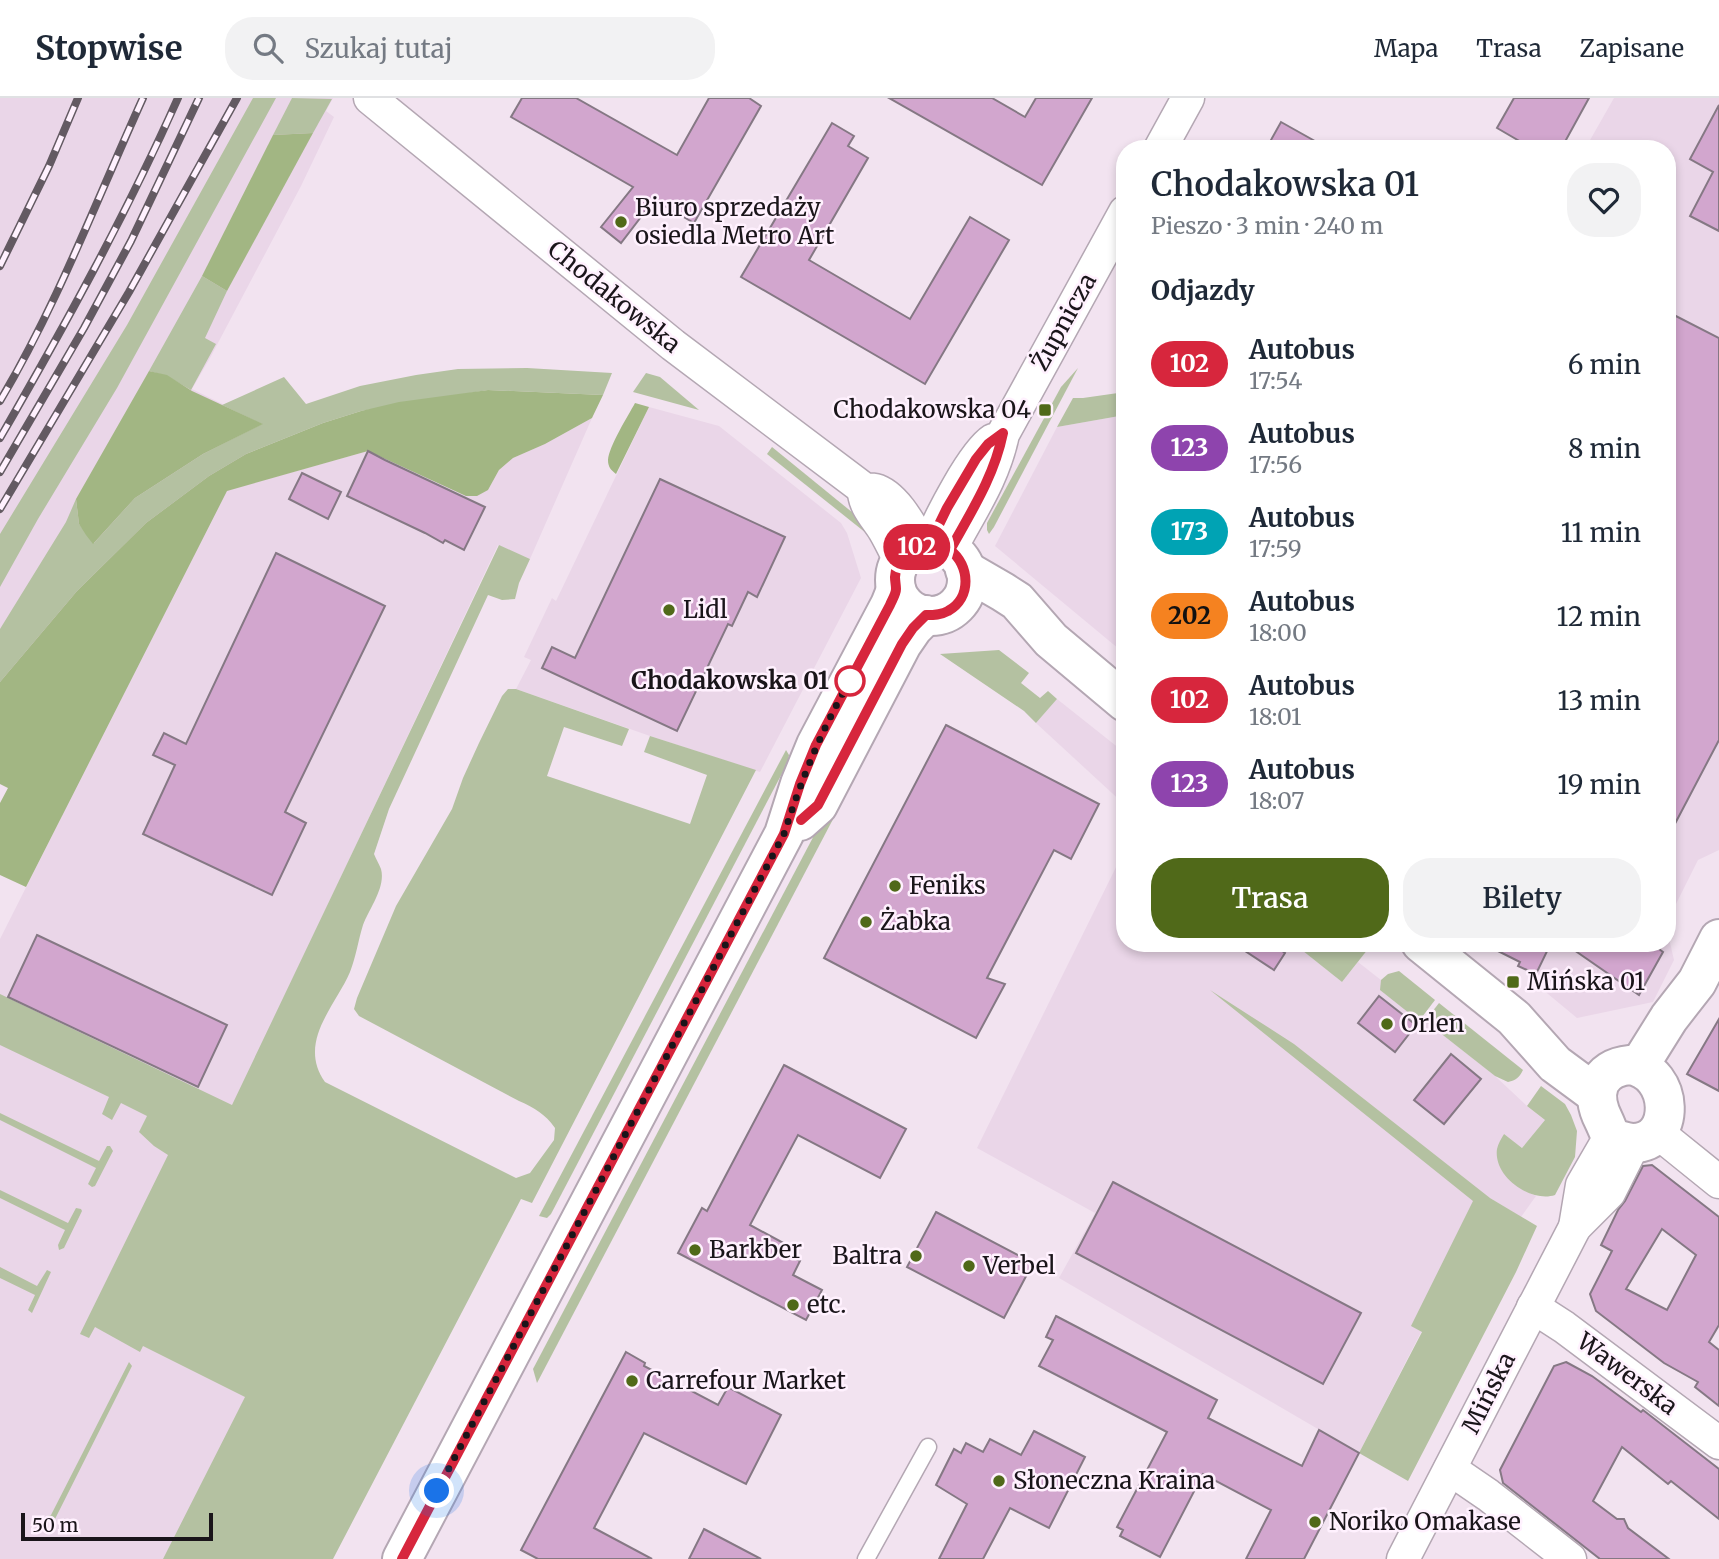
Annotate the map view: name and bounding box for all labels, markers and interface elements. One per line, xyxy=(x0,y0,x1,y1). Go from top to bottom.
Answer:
search box xyxy=(225,17,715,80)
text: Stopwise xyxy=(35,28,183,69)
icon: search xyxy=(249,29,287,67)
text: Szukaj tutaj xyxy=(305,32,453,65)
text: Mapa xyxy=(1374,33,1438,64)
text: Trasa xyxy=(1476,33,1542,64)
text: Zapisane xyxy=(1580,33,1684,64)
button: heart xyxy=(1567,163,1641,237)
text: Chodakowska 01 xyxy=(1151,164,1419,205)
place label: Biuro sprzedaży osiedla Metro Art xyxy=(635,192,835,251)
text: Pieszo · 3 min · 240 m xyxy=(1151,211,1383,240)
marker: Biuro sprzedaży osiedla Metro Art xyxy=(613,214,629,230)
street label: Chodakowska xyxy=(542,234,687,360)
street label: Żupnicza xyxy=(1024,267,1103,376)
text: Odjazdy xyxy=(1151,274,1255,307)
text: Autobus xyxy=(1249,333,1355,366)
text: 102 xyxy=(1170,348,1209,379)
text: 6 min xyxy=(1568,348,1641,381)
text: 17:54 xyxy=(1249,366,1302,395)
place label: Chodakowska 04 xyxy=(833,394,1031,425)
marker: Chodakowska 04 xyxy=(1037,402,1053,418)
text: Autobus xyxy=(1249,417,1355,450)
text: 123 xyxy=(1170,432,1209,463)
text: 8 min xyxy=(1568,432,1641,465)
text: 17:56 xyxy=(1249,450,1302,479)
text: Autobus xyxy=(1249,501,1355,534)
text: 173 xyxy=(1171,516,1208,547)
text: 11 min xyxy=(1561,516,1641,549)
line badge: 102 xyxy=(877,524,957,570)
text: 102 xyxy=(897,531,937,562)
text: 17:59 xyxy=(1249,534,1302,563)
text: Autobus xyxy=(1249,585,1355,618)
place label: Lidl xyxy=(683,594,727,625)
text: 202 xyxy=(1168,600,1211,631)
text: 12 min xyxy=(1557,600,1641,633)
marker: Lidl xyxy=(661,602,677,618)
text: 18:00 xyxy=(1249,618,1307,647)
place label: Chodakowska 01 xyxy=(631,665,829,696)
marker: Chodakowska 01 xyxy=(835,666,865,696)
text: Autobus xyxy=(1249,669,1355,702)
text: 102 xyxy=(1170,684,1209,715)
text: 13 min xyxy=(1557,684,1641,717)
text: 18:01 xyxy=(1249,702,1301,731)
text: Autobus xyxy=(1249,753,1355,786)
text: 123 xyxy=(1170,768,1209,799)
text: 19 min xyxy=(1557,768,1641,801)
text: 18:07 xyxy=(1249,786,1304,815)
button: Trasa xyxy=(1151,858,1389,938)
button: Bilety xyxy=(1403,858,1641,938)
place label: Feniks xyxy=(909,870,986,901)
marker: Feniks xyxy=(887,878,903,894)
place label: Żabka xyxy=(880,906,951,937)
marker: Żabka xyxy=(858,914,874,930)
place label: Mińska 01 xyxy=(1527,966,1645,997)
marker: Mińska 01 xyxy=(1505,974,1521,990)
place label: Orlen xyxy=(1401,1008,1464,1039)
marker: Orlen xyxy=(1379,1016,1395,1032)
place label: Barkber xyxy=(709,1234,802,1265)
place label: Baltra xyxy=(832,1240,902,1271)
marker: Barkber xyxy=(687,1242,703,1258)
marker: Baltra xyxy=(908,1248,924,1264)
place label: Verbel xyxy=(982,1250,1056,1281)
marker: Verbel xyxy=(961,1258,977,1274)
place label: etc. xyxy=(807,1289,846,1320)
marker: etc. xyxy=(785,1297,801,1313)
street label: Wawerska xyxy=(1570,1325,1684,1422)
street label: Mińska xyxy=(1455,1347,1522,1439)
place label: Carrefour Market xyxy=(646,1365,846,1396)
marker: Carrefour Market xyxy=(624,1373,640,1389)
place label: Słoneczna Kraina xyxy=(1013,1465,1215,1496)
your location xyxy=(419,1473,454,1508)
marker: Słoneczna Kraina xyxy=(991,1473,1007,1489)
place label: Noriko Omakase xyxy=(1329,1506,1521,1537)
scale bar xyxy=(21,1510,214,1542)
text: 50 m xyxy=(32,1513,78,1537)
marker: Noriko Omakase xyxy=(1307,1514,1323,1530)

